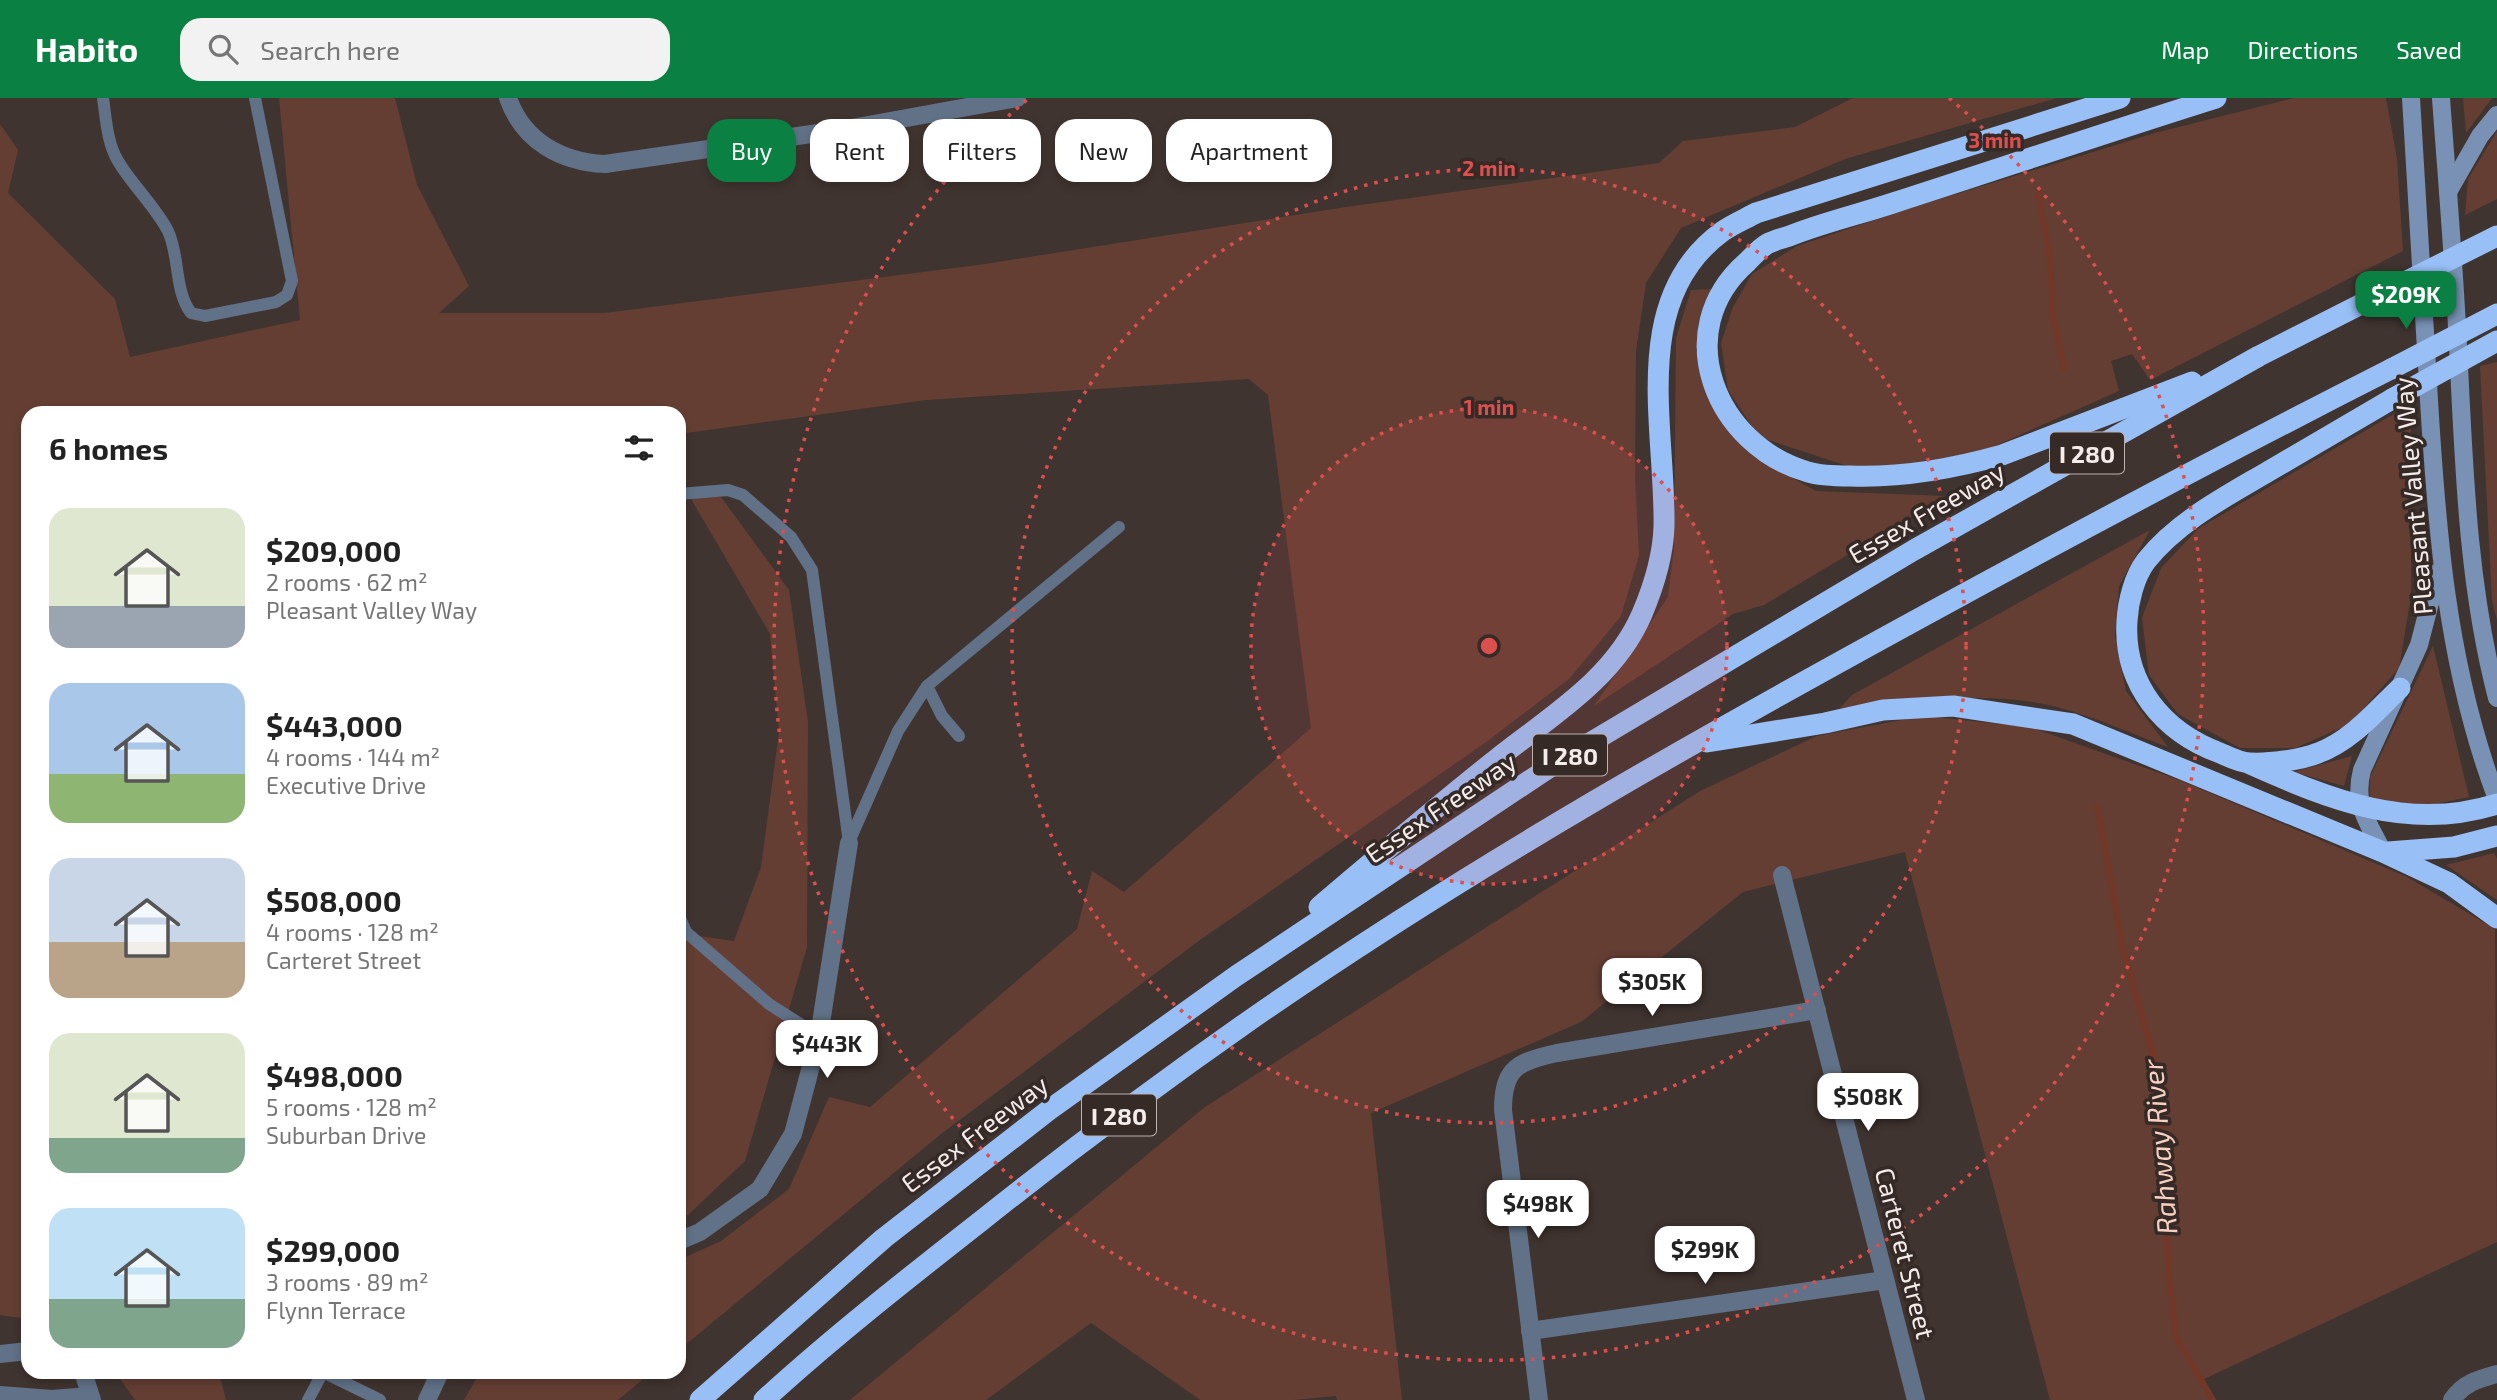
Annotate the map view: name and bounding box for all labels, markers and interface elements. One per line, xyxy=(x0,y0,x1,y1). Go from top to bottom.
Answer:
search box xyxy=(180,18,670,81)
text: Habito xyxy=(35,29,138,69)
icon: search xyxy=(204,30,242,68)
text: Search here xyxy=(260,34,400,65)
text: Map xyxy=(2161,35,2209,64)
text: Directions xyxy=(2247,35,2358,64)
text: Saved xyxy=(2396,35,2462,64)
chip: Buy xyxy=(707,119,796,182)
chip: Rent xyxy=(810,119,909,182)
chip: Filters xyxy=(923,119,1041,182)
chip: New xyxy=(1055,119,1152,182)
chip: Apartment xyxy=(1166,119,1332,182)
text: 3 min xyxy=(1968,127,2022,152)
text: 2 min xyxy=(1462,155,1516,180)
pin: $209K xyxy=(2357,272,2455,331)
text: $209K xyxy=(2371,280,2441,308)
street label: Pleasant Valley Way xyxy=(2386,376,2438,616)
text: 1 min xyxy=(1464,394,1514,419)
icon: filters xyxy=(620,429,658,467)
text: 6 homes xyxy=(49,430,168,466)
road number: I 280 xyxy=(2050,432,2124,474)
street label: Essex Freeway xyxy=(1842,455,2010,569)
text: $209,000 xyxy=(266,532,402,568)
icon: home xyxy=(105,536,189,620)
text: 2 rooms · 62 m² xyxy=(266,568,428,596)
text: Pleasant Valley Way xyxy=(266,596,477,624)
centre of rings xyxy=(1477,634,1501,658)
text: $443,000 xyxy=(266,707,403,743)
icon: home xyxy=(105,711,189,795)
road number: I 280 xyxy=(1533,734,1607,776)
text: 4 rooms · 144 m² xyxy=(266,743,440,771)
street label: Essex Freeway xyxy=(1359,745,1522,869)
text: Executive Drive xyxy=(266,771,426,799)
text: $508,000 xyxy=(266,882,402,918)
icon: home xyxy=(105,886,189,970)
text: 4 rooms · 128 m² xyxy=(266,918,439,946)
text: Carteret Street xyxy=(266,946,421,974)
pin: $305K xyxy=(1603,958,1701,1018)
text: $305K xyxy=(1618,967,1686,995)
pin: $443K xyxy=(778,1020,876,1080)
text: $443K xyxy=(792,1029,862,1057)
text: $498,000 xyxy=(266,1057,403,1093)
water label: Rahway River xyxy=(2134,1057,2184,1236)
icon: home xyxy=(105,1061,189,1145)
street label: Essex Freeway xyxy=(895,1068,1054,1198)
pin: $508K xyxy=(1819,1074,1917,1133)
text: $508K xyxy=(1833,1082,1903,1110)
text: 5 rooms · 128 m² xyxy=(266,1093,437,1121)
road number: I 280 xyxy=(1082,1094,1156,1135)
text: Suburban Drive xyxy=(266,1121,426,1149)
street label: Carteret Street xyxy=(1870,1164,1942,1342)
pin: $498K xyxy=(1489,1180,1587,1240)
text: $498K xyxy=(1503,1189,1573,1217)
pin: $299K xyxy=(1656,1226,1754,1286)
text: $299,000 xyxy=(266,1232,400,1268)
text: $299K xyxy=(1671,1235,1739,1263)
icon: home xyxy=(105,1236,189,1320)
text: 3 rooms · 89 m² xyxy=(266,1268,428,1296)
text: Flynn Terrace xyxy=(266,1296,406,1324)

